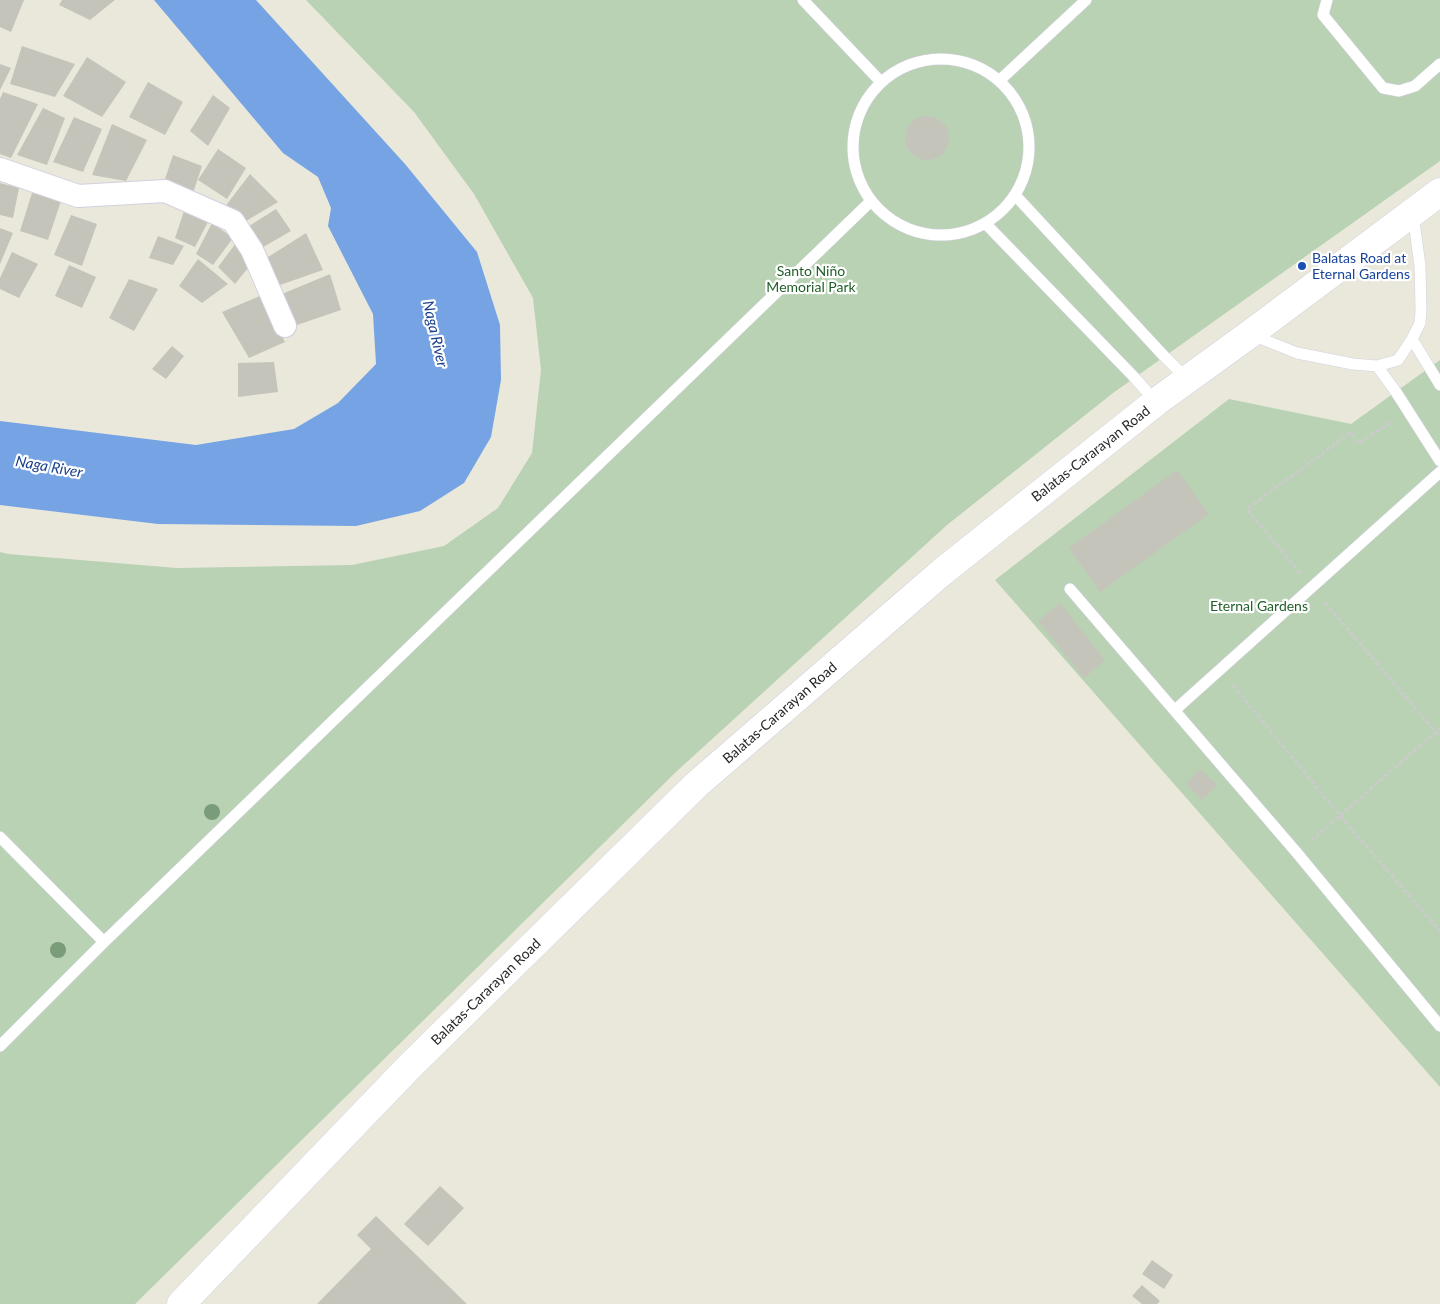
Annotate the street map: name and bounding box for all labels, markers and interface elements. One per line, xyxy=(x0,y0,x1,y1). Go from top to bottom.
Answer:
place label: Balatas Road at Eternal Gardens xyxy=(1312,250,1410,282)
marker: Balatas Road at Eternal Gardens xyxy=(1296,260,1308,272)
park label: Santo Niño Memorial Park xyxy=(766,263,856,296)
water label: Naga River xyxy=(419,299,451,369)
street label: Balatas-Cararayan Road xyxy=(1028,402,1154,506)
water label: Naga River xyxy=(14,452,84,482)
park label: Eternal Gardens xyxy=(1210,598,1308,614)
street label: Balatas-Cararayan Road xyxy=(719,659,841,767)
street label: Balatas-Cararayan Road xyxy=(428,935,544,1049)

